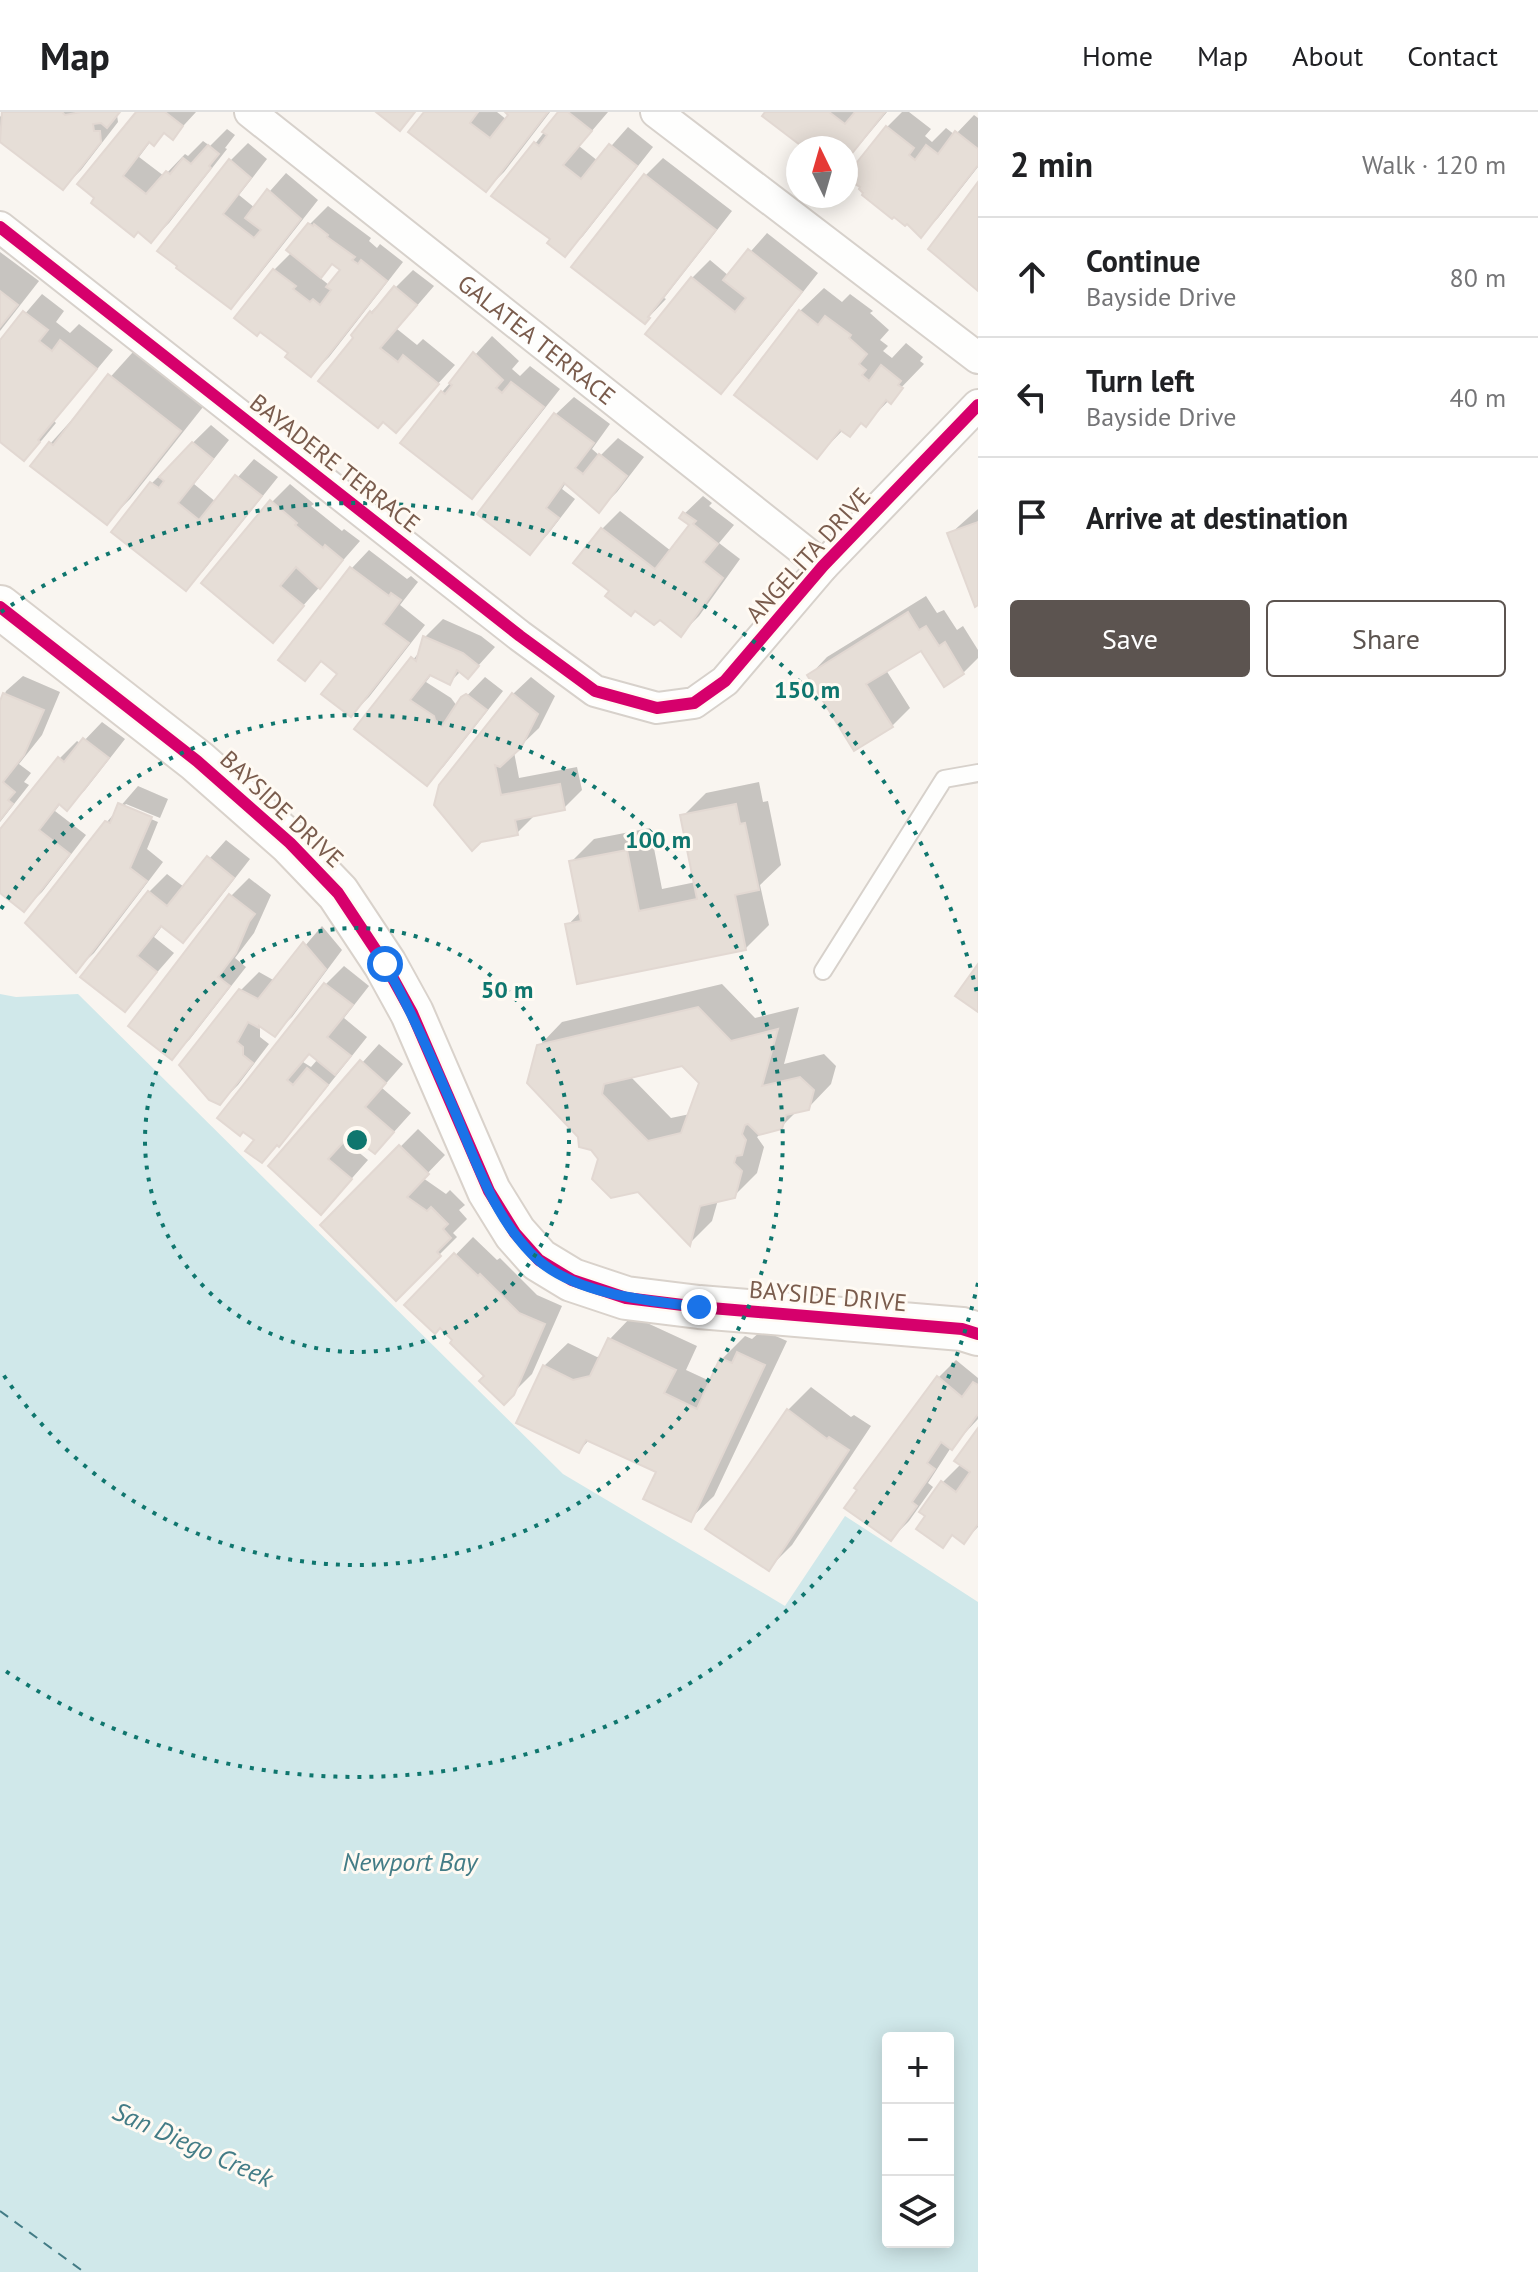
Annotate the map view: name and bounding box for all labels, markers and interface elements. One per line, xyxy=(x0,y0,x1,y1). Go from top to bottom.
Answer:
text: Map xyxy=(40,31,110,80)
text: Home xyxy=(1082,37,1153,74)
text: Map xyxy=(1197,37,1248,74)
text: About xyxy=(1292,37,1363,74)
text: Contact xyxy=(1407,37,1498,74)
north arrow xyxy=(786,136,858,208)
text: 2 min xyxy=(1010,142,1093,186)
text: Walk · 120 m xyxy=(1362,148,1506,181)
text: Continue xyxy=(1086,241,1200,280)
icon: ahead xyxy=(1010,255,1054,299)
text: 80 m xyxy=(1450,261,1506,294)
street label: GALATEA TERRACE xyxy=(452,267,622,411)
text: Bayside Drive xyxy=(1086,280,1237,313)
text: Turn left xyxy=(1086,361,1194,400)
icon: left xyxy=(1010,375,1054,419)
text: 40 m xyxy=(1450,381,1506,414)
street label: BAYADERE TERRACE xyxy=(244,387,426,539)
text: Bayside Drive xyxy=(1086,400,1237,433)
street label: ANGELITA DRIVE xyxy=(739,481,877,629)
icon: arrive xyxy=(1010,495,1054,539)
text: Arrive at destination xyxy=(1086,498,1348,537)
button: Save xyxy=(1010,600,1250,677)
button: Share xyxy=(1266,600,1506,677)
text: 150 m xyxy=(774,674,840,705)
street label: BAYSIDE DRIVE xyxy=(214,744,350,874)
text: 100 m xyxy=(625,824,691,855)
route start xyxy=(367,946,403,982)
text: 50 m xyxy=(481,974,533,1005)
centre of rings xyxy=(343,1126,371,1154)
street label: BAYSIDE DRIVE xyxy=(748,1274,908,1318)
route end xyxy=(681,1289,717,1325)
water label: Newport Bay xyxy=(343,1845,479,1878)
map controls xyxy=(882,2032,954,2248)
button: + xyxy=(882,2032,954,2104)
water label: San Diego Creek xyxy=(108,2094,279,2195)
button: − xyxy=(882,2104,954,2176)
button: layers xyxy=(882,2176,954,2248)

